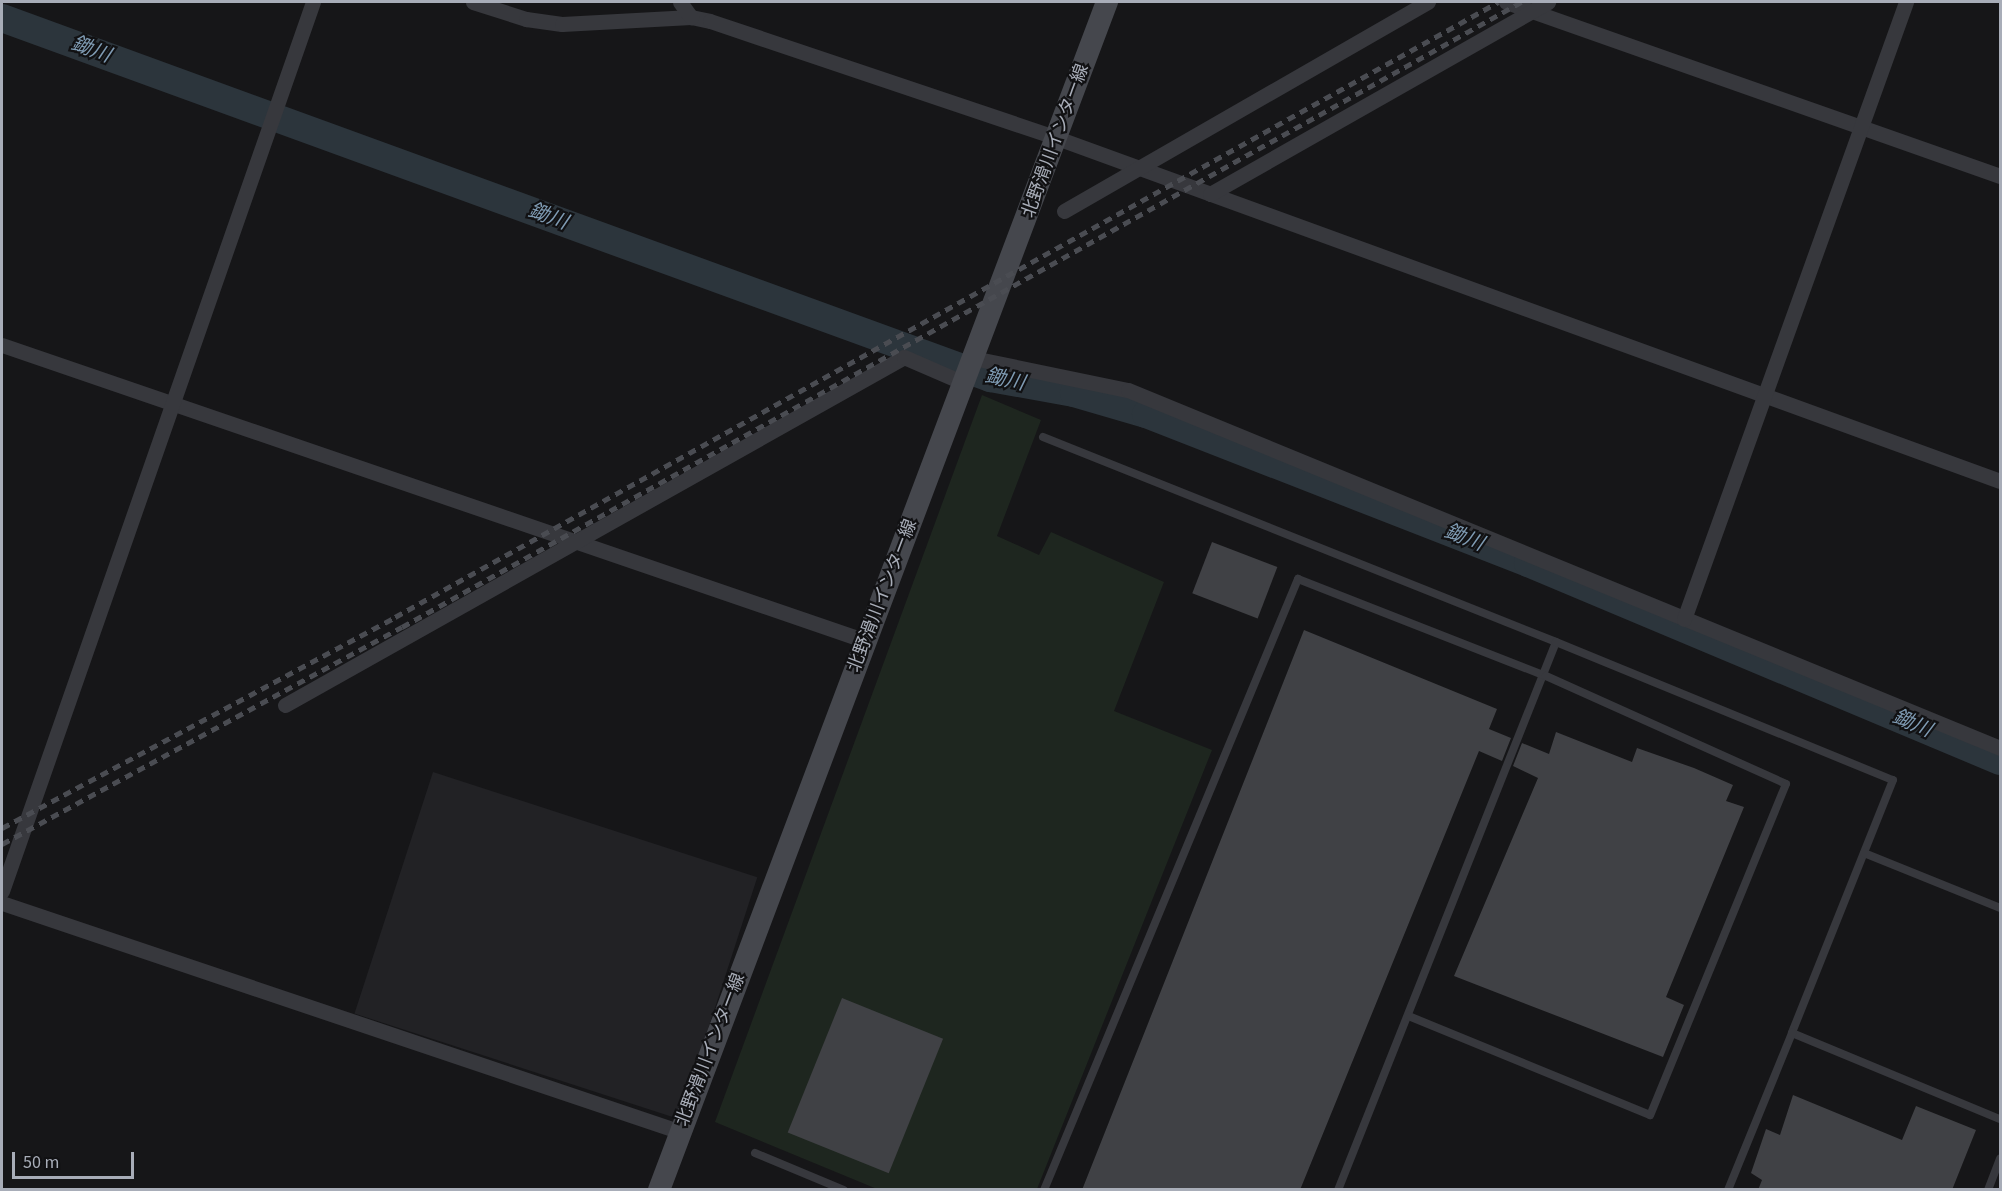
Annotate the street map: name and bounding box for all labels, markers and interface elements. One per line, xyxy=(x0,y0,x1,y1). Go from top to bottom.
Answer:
water label: 鋤川 xyxy=(68,32,114,68)
street label: 北野滑川インター線 xyxy=(1018,61,1094,221)
water label: 鋤川 xyxy=(525,199,571,235)
water label: 鋤川 xyxy=(983,364,1027,396)
street label: 北野滑川インター線 xyxy=(844,517,922,675)
water label: 鋤川 xyxy=(1441,520,1487,556)
water label: 鋤川 xyxy=(1889,705,1935,743)
street label: 北野滑川インター線 xyxy=(672,971,750,1129)
scale bar xyxy=(15,1140,136,1178)
text: 50 m xyxy=(23,1150,59,1175)

